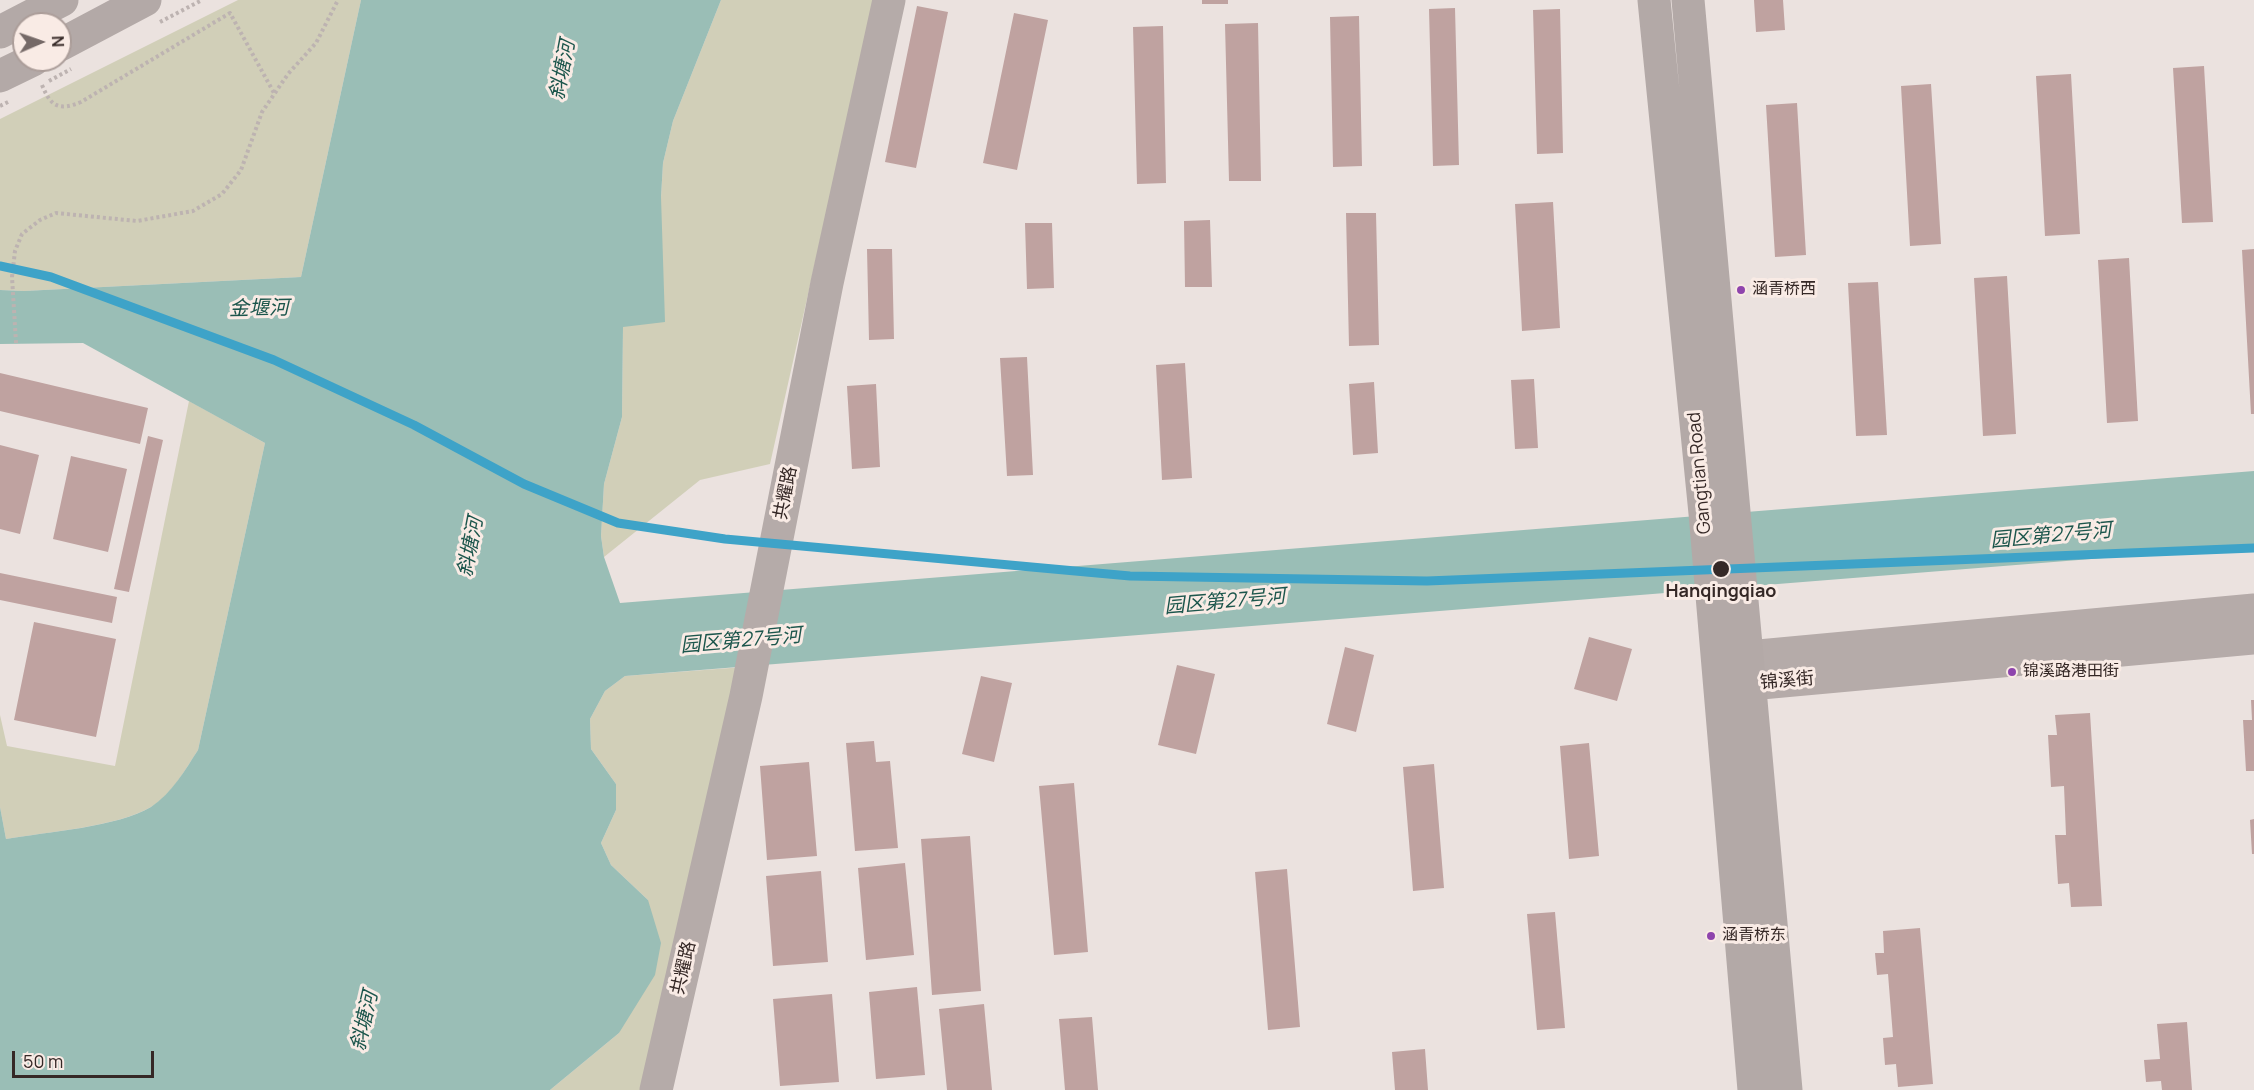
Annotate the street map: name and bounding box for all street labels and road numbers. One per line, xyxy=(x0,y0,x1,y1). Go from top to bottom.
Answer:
street label: Gangtian Road xyxy=(1684,411,1716,535)
street label: 共耀路 xyxy=(770,464,802,522)
street label: 锦溪街 xyxy=(1759,668,1815,694)
street label: 共耀路 xyxy=(667,939,701,997)

